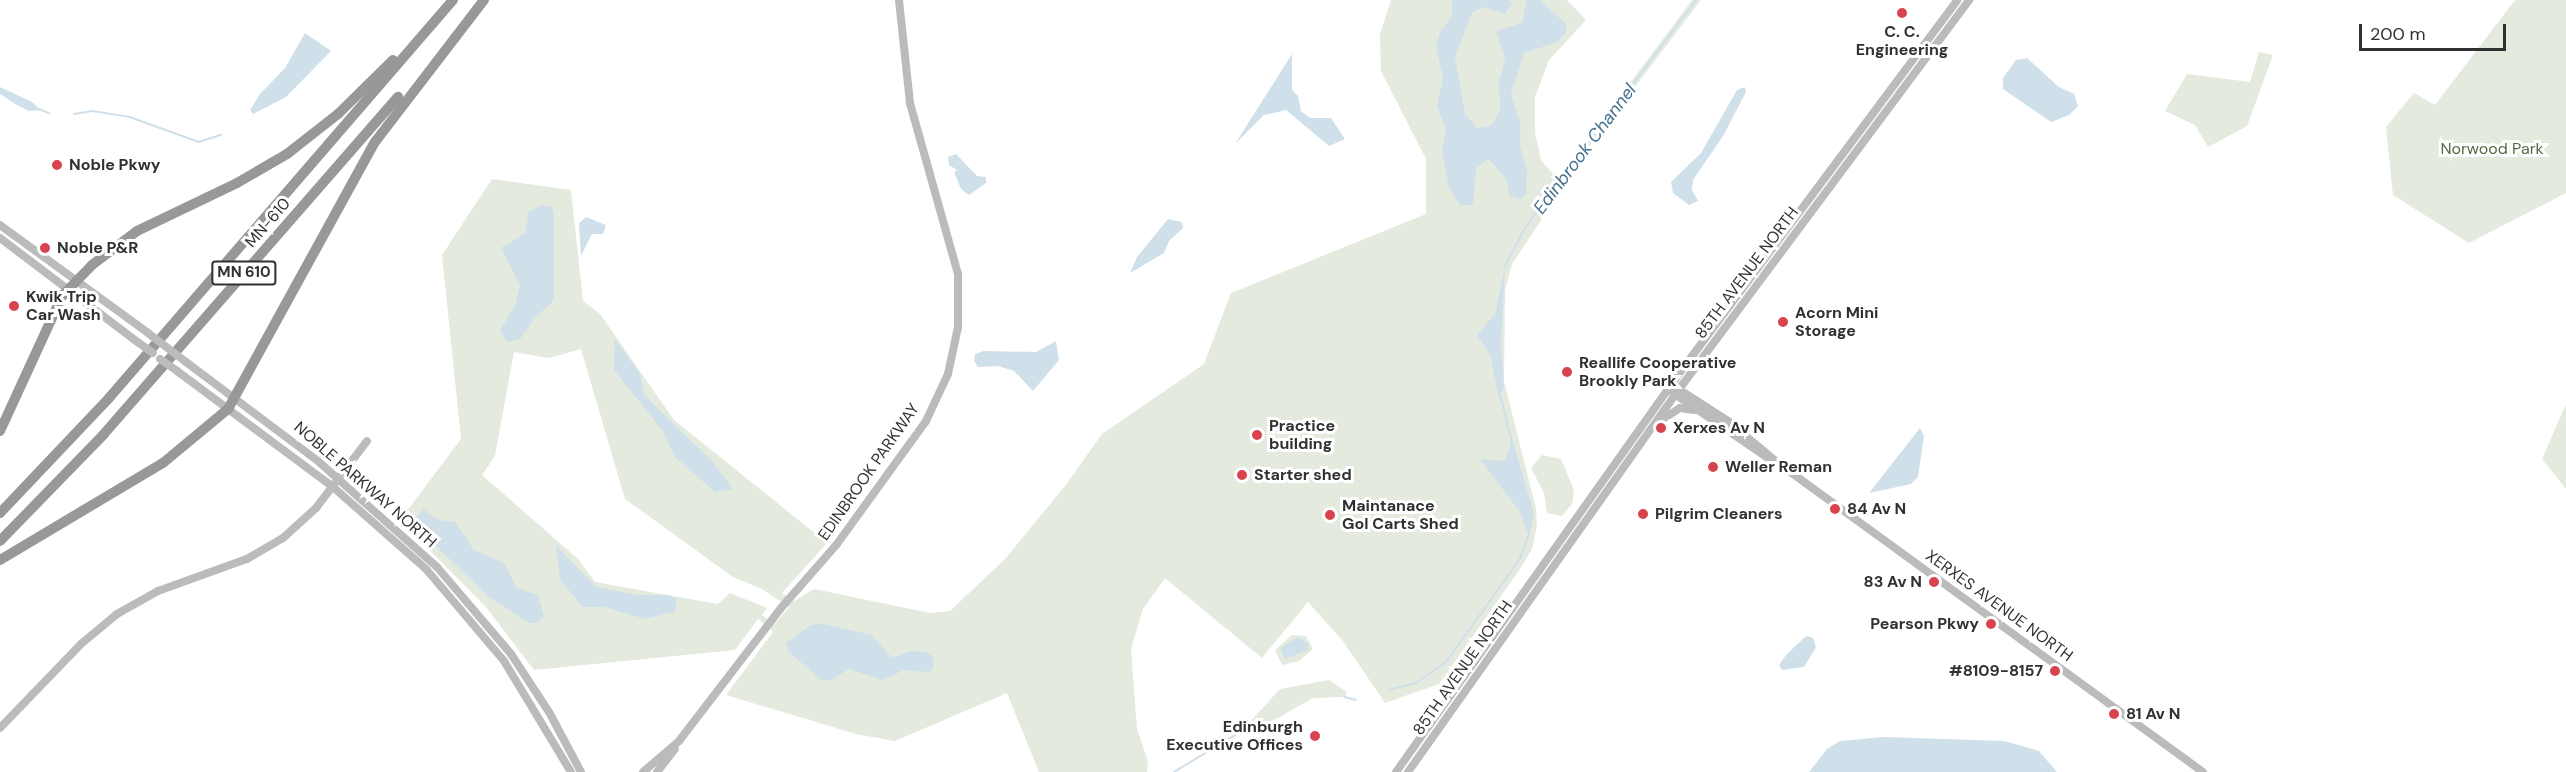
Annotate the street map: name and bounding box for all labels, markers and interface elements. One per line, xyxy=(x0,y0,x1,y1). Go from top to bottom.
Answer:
marker: C. C. Engineering xyxy=(1895,6,1909,20)
scale bar xyxy=(2362,12,2509,50)
place label: C. C. Engineering xyxy=(1856,22,1948,60)
text: 200 m xyxy=(2370,22,2426,46)
water label: Edinbrook Channel xyxy=(1529,80,1641,218)
park label: Norwood Park xyxy=(2440,139,2544,159)
place label: Noble Pkwy xyxy=(69,155,160,175)
marker: Noble Pkwy xyxy=(50,158,64,172)
street label: MN-610 xyxy=(241,194,295,252)
street label: 85TH AVENUE NORTH xyxy=(1691,203,1803,343)
place label: Noble P&R xyxy=(57,238,138,258)
marker: Noble P&R xyxy=(38,241,52,255)
road number: MN 610 xyxy=(211,261,277,285)
place label: Kwik Trip Car Wash xyxy=(26,287,101,325)
marker: Kwik Trip Car Wash xyxy=(7,299,21,313)
place label: Acorn Mini Storage xyxy=(1795,303,1878,341)
marker: Acorn Mini Storage xyxy=(1776,315,1790,329)
place label: Reallife Cooperative Brookly Park xyxy=(1579,353,1736,391)
marker: Reallife Cooperative Brookly Park xyxy=(1560,365,1574,379)
street label: EDINBROOK PARKWAY xyxy=(814,400,924,544)
place label: Practice building xyxy=(1269,416,1335,454)
street label: NOBLE PARKWAY NORTH xyxy=(290,418,440,552)
place label: Xerxes Av N xyxy=(1673,418,1765,438)
marker: Xerxes Av N xyxy=(1654,421,1668,435)
marker: Practice building xyxy=(1250,428,1264,442)
place label: Weller Reman xyxy=(1725,457,1832,477)
marker: Weller Reman xyxy=(1706,460,1720,474)
place label: Starter shed xyxy=(1254,465,1352,485)
marker: Starter shed xyxy=(1235,468,1249,482)
place label: Maintanace Gol Carts Shed xyxy=(1342,496,1459,534)
place label: 84 Av N xyxy=(1847,499,1906,519)
marker: 84 Av N xyxy=(1828,502,1842,516)
place label: Pilgrim Cleaners xyxy=(1655,504,1782,524)
marker: Pilgrim Cleaners xyxy=(1636,507,1650,521)
marker: Maintanace Gol Carts Shed xyxy=(1323,508,1337,522)
street label: XERXES AVENUE NORTH xyxy=(1922,546,2076,666)
place label: 83 Av N xyxy=(1864,572,1922,592)
marker: 83 Av N xyxy=(1927,575,1941,589)
street label: 85TH AVENUE NORTH xyxy=(1409,597,1517,739)
place label: Pearson Pkwy xyxy=(1870,614,1979,634)
marker: Pearson Pkwy xyxy=(1984,617,1998,631)
place label: #8109-8157 xyxy=(1949,661,2043,681)
marker: #8109-8157 xyxy=(2048,664,2062,678)
place label: 81 Av N xyxy=(2126,704,2180,724)
marker: 81 Av N xyxy=(2107,707,2121,721)
place label: Edinburgh Executive Offices xyxy=(1166,717,1303,755)
marker: Edinburgh Executive Offices xyxy=(1308,729,1322,743)

